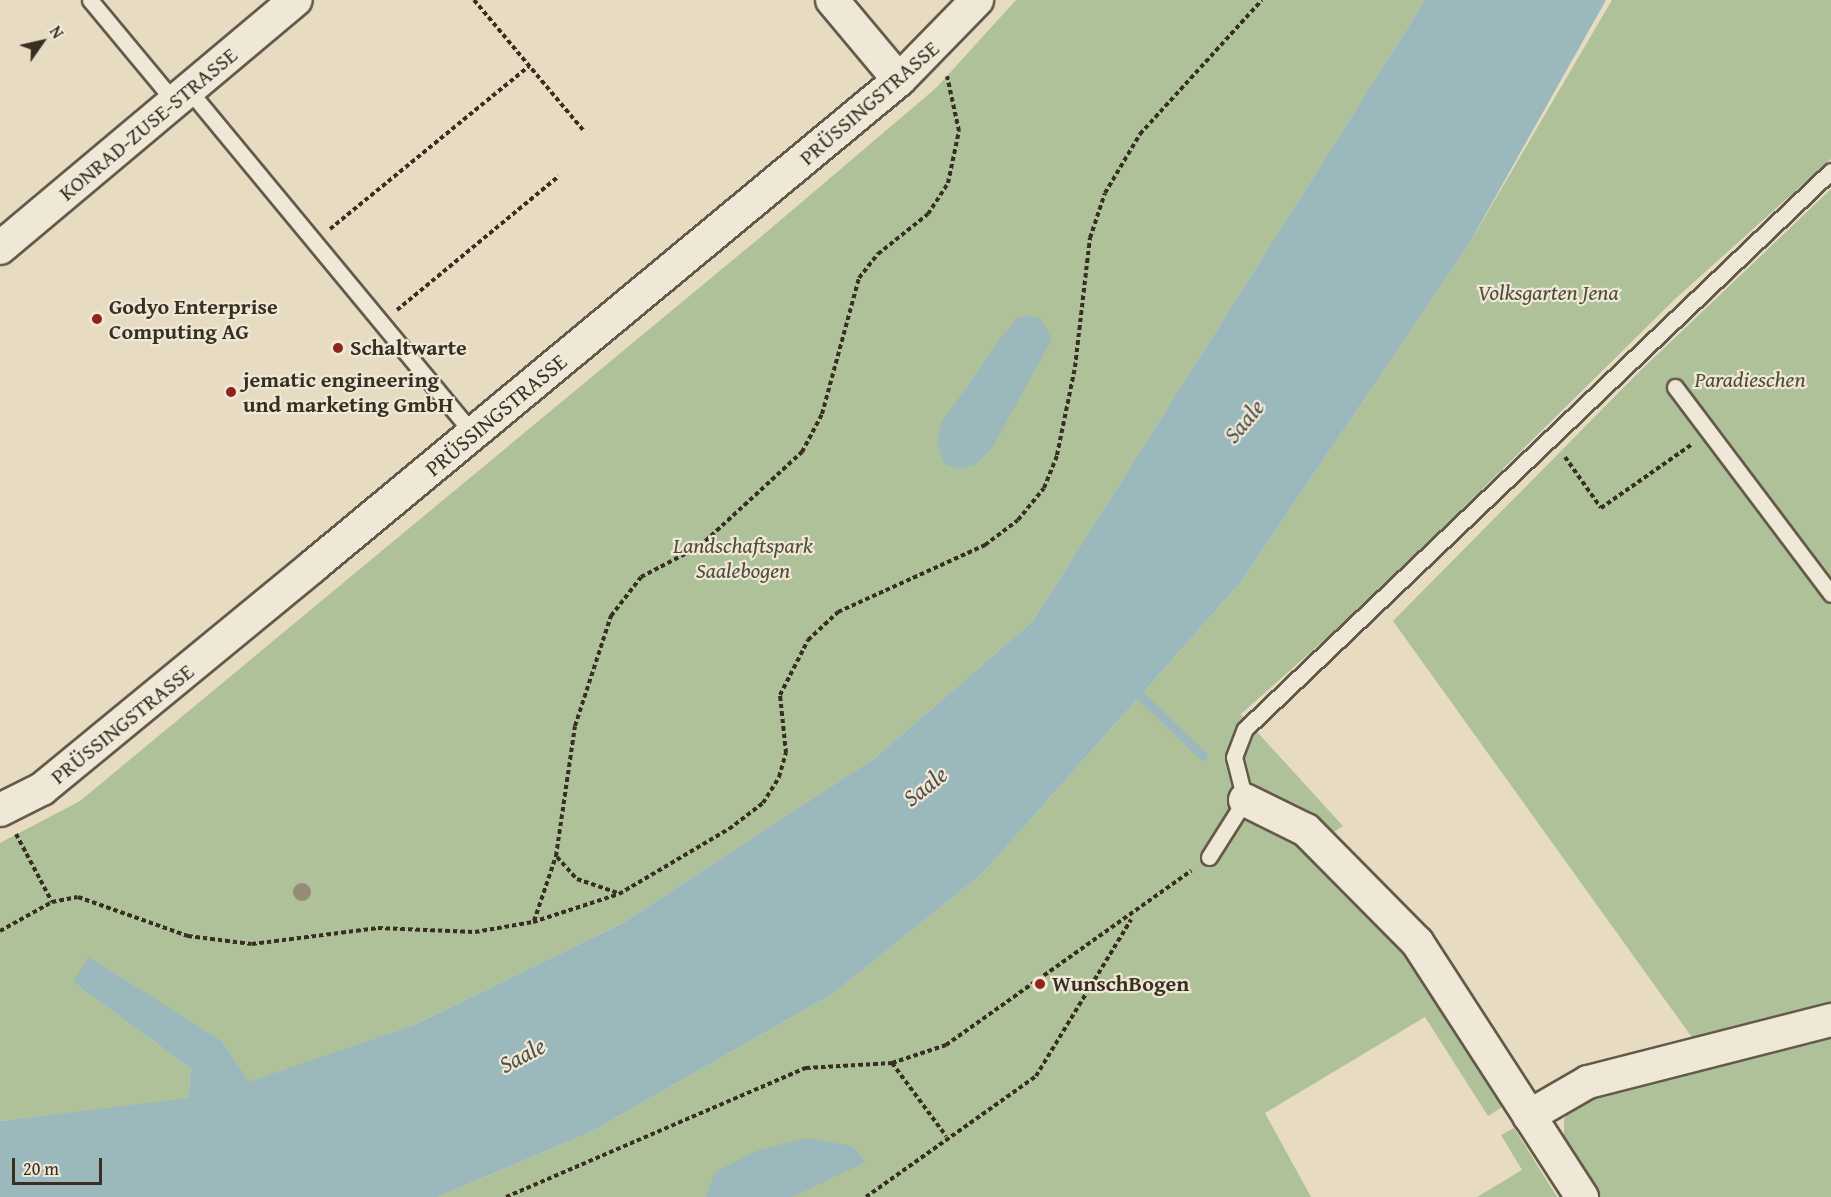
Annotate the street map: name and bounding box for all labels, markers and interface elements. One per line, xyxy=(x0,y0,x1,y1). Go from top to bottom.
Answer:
north arrow xyxy=(12,12,72,72)
text: N xyxy=(44,21,70,43)
street label: PRÜSSINGSTRASSE xyxy=(794,35,944,171)
street label: KONRAD-ZUSE-STRASSE xyxy=(54,42,242,206)
park label: Volksgarten Jena xyxy=(1477,280,1619,306)
place label: Godyo Enterprise Computing AG xyxy=(109,293,278,344)
marker: Godyo Enterprise Computing AG xyxy=(90,312,104,326)
place label: Schaltwarte xyxy=(350,335,467,361)
marker: Schaltwarte xyxy=(331,341,345,355)
street label: PRÜSSINGSTRASSE xyxy=(420,348,572,482)
place label: jematic engineering und marketing GmbH xyxy=(243,366,453,418)
park label: Paradieschen xyxy=(1694,367,1806,393)
marker: jematic engineering und marketing GmbH xyxy=(224,385,238,399)
water label: Saale xyxy=(1217,393,1271,449)
park label: Landschaftspark Saalebogen xyxy=(673,532,813,584)
street label: PRÜSSINGSTRASSE xyxy=(45,658,199,790)
water label: Saale xyxy=(897,760,953,812)
place label: WunschBogen xyxy=(1052,971,1189,997)
marker: WunschBogen xyxy=(1033,977,1047,991)
water label: Saale xyxy=(494,1031,550,1079)
scale bar xyxy=(15,1146,105,1184)
text: 20 m xyxy=(23,1155,59,1182)

